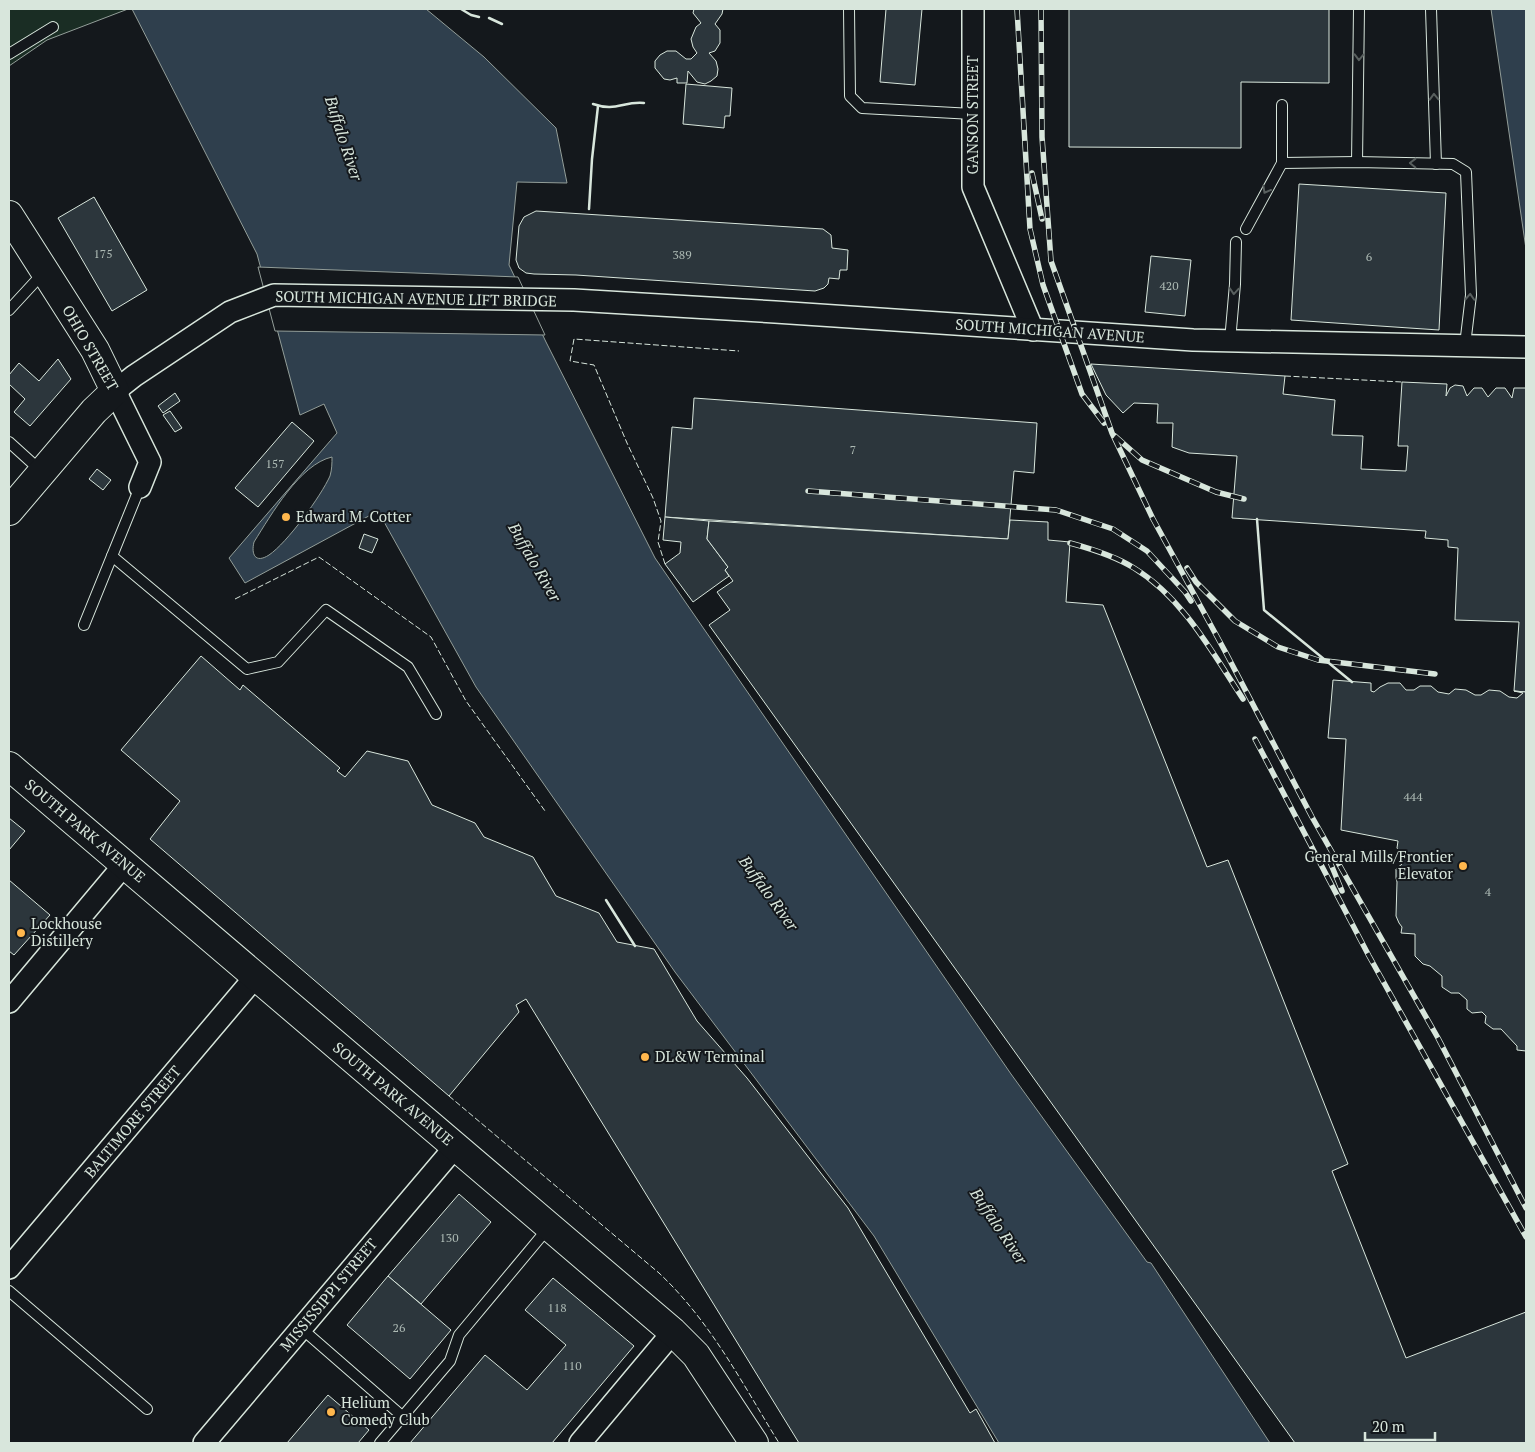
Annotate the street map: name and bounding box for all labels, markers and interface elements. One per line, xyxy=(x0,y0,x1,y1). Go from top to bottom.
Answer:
one-way arrow xyxy=(1353,54,1364,62)
street label: GANSON STREET xyxy=(962,56,982,174)
water label: Buffalo River xyxy=(320,92,368,184)
one-way arrow xyxy=(1429,93,1439,101)
one-way arrow xyxy=(1409,158,1416,168)
one-way arrow xyxy=(1262,185,1272,194)
house number: 175 xyxy=(93,246,113,261)
house number: 389 xyxy=(672,247,692,262)
house number: 6 xyxy=(1366,249,1373,264)
house number: 420 xyxy=(1159,278,1179,293)
street label: SOUTH MICHIGAN AVENUE LIFT BRIDGE xyxy=(275,286,557,310)
one-way arrow xyxy=(1229,287,1240,295)
one-way arrow xyxy=(1465,292,1475,300)
street label: OHIO STREET xyxy=(58,301,123,394)
street label: SOUTH MICHIGAN AVENUE xyxy=(955,313,1145,347)
house number: 7 xyxy=(850,442,856,457)
house number: 157 xyxy=(265,456,285,471)
place label: Edward M. Cotter xyxy=(296,506,412,526)
marker: Edward M. Cotter xyxy=(280,511,292,523)
water label: Buffalo River xyxy=(503,518,567,606)
street label: SOUTH PARK AVENUE xyxy=(21,774,150,887)
house number: 444 xyxy=(1403,789,1423,804)
place label: General Mills/Frontier Elevator xyxy=(1304,846,1453,883)
water label: Buffalo River xyxy=(734,850,804,936)
marker: General Mills/Frontier Elevator xyxy=(1457,860,1469,872)
house number: 4 xyxy=(1485,884,1492,899)
place label: Lockhouse Distillery xyxy=(31,913,102,950)
marker: Lockhouse Distillery xyxy=(15,927,27,939)
street label: SOUTH PARK AVENUE xyxy=(329,1037,458,1150)
place label: DL&W Terminal xyxy=(655,1046,765,1066)
marker: DL&W Terminal xyxy=(639,1051,651,1063)
street label: BALTIMORE STREET xyxy=(79,1061,185,1182)
water label: Buffalo River xyxy=(965,1183,1033,1269)
house number: 130 xyxy=(439,1230,459,1245)
street label: MISSISSIPPI STREET xyxy=(275,1234,381,1355)
house number: 118 xyxy=(547,1300,567,1315)
house number: 26 xyxy=(393,1320,406,1335)
house number: 110 xyxy=(562,1358,582,1373)
place label: Helium Comedy Club xyxy=(341,1392,430,1429)
marker: Helium Comedy Club xyxy=(325,1406,337,1418)
scale bar xyxy=(1365,1410,1435,1442)
text: 20 m xyxy=(1372,1416,1405,1436)

